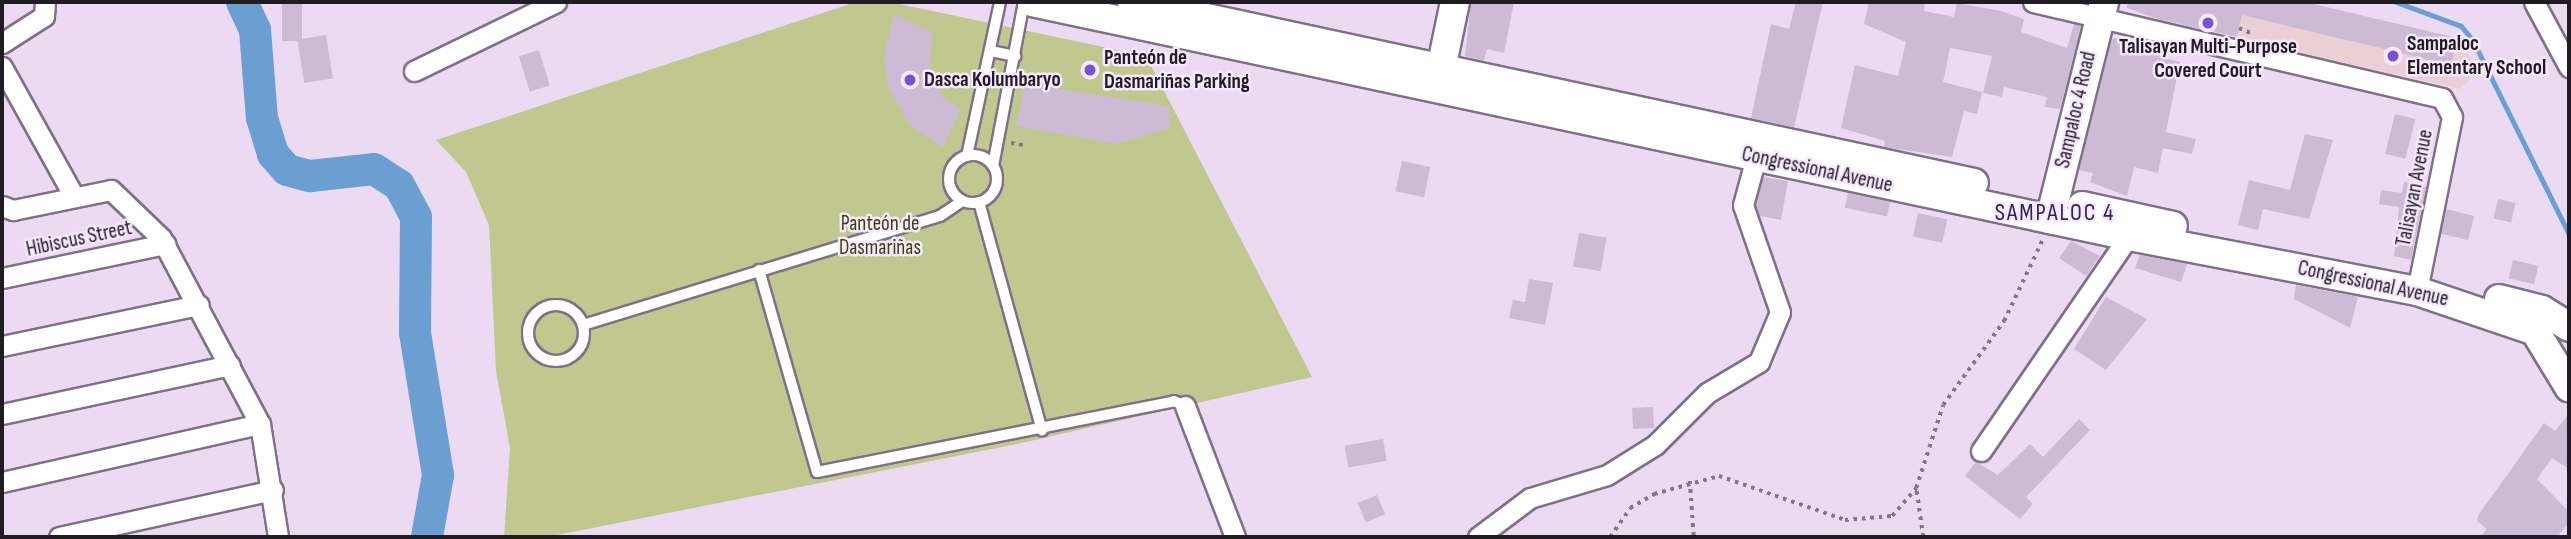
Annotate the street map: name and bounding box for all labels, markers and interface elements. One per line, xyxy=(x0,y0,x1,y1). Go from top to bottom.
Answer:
marker: Talisayan Multi-Purpose Covered Court xyxy=(2200,15,2216,31)
place label: Sampaloc Elementary School xyxy=(2407,31,2546,81)
place label: Talisayan Multi-Purpose Covered Court xyxy=(2119,34,2297,84)
place label: Panteón de Dasmariñas Parking xyxy=(1104,45,1250,95)
marker: Sampaloc Elementary School xyxy=(2385,48,2401,64)
street label: Sampaloc 4 Road xyxy=(2050,49,2102,171)
marker: Panteón de Dasmariñas Parking xyxy=(1082,62,1098,78)
place label: Dasca Kolumbaryo xyxy=(924,67,1061,93)
marker: Dasca Kolumbaryo xyxy=(902,72,918,88)
street label: Talisayan Avenue xyxy=(2391,127,2439,249)
street label: Congressional Avenue xyxy=(1739,142,1895,198)
district label: SAMPALOC 4 xyxy=(1996,199,2114,227)
park label: Panteón de Dasmariñas xyxy=(839,211,921,261)
street label: Hibiscus Street xyxy=(24,216,134,262)
street label: Congressional Avenue xyxy=(2295,256,2451,312)

